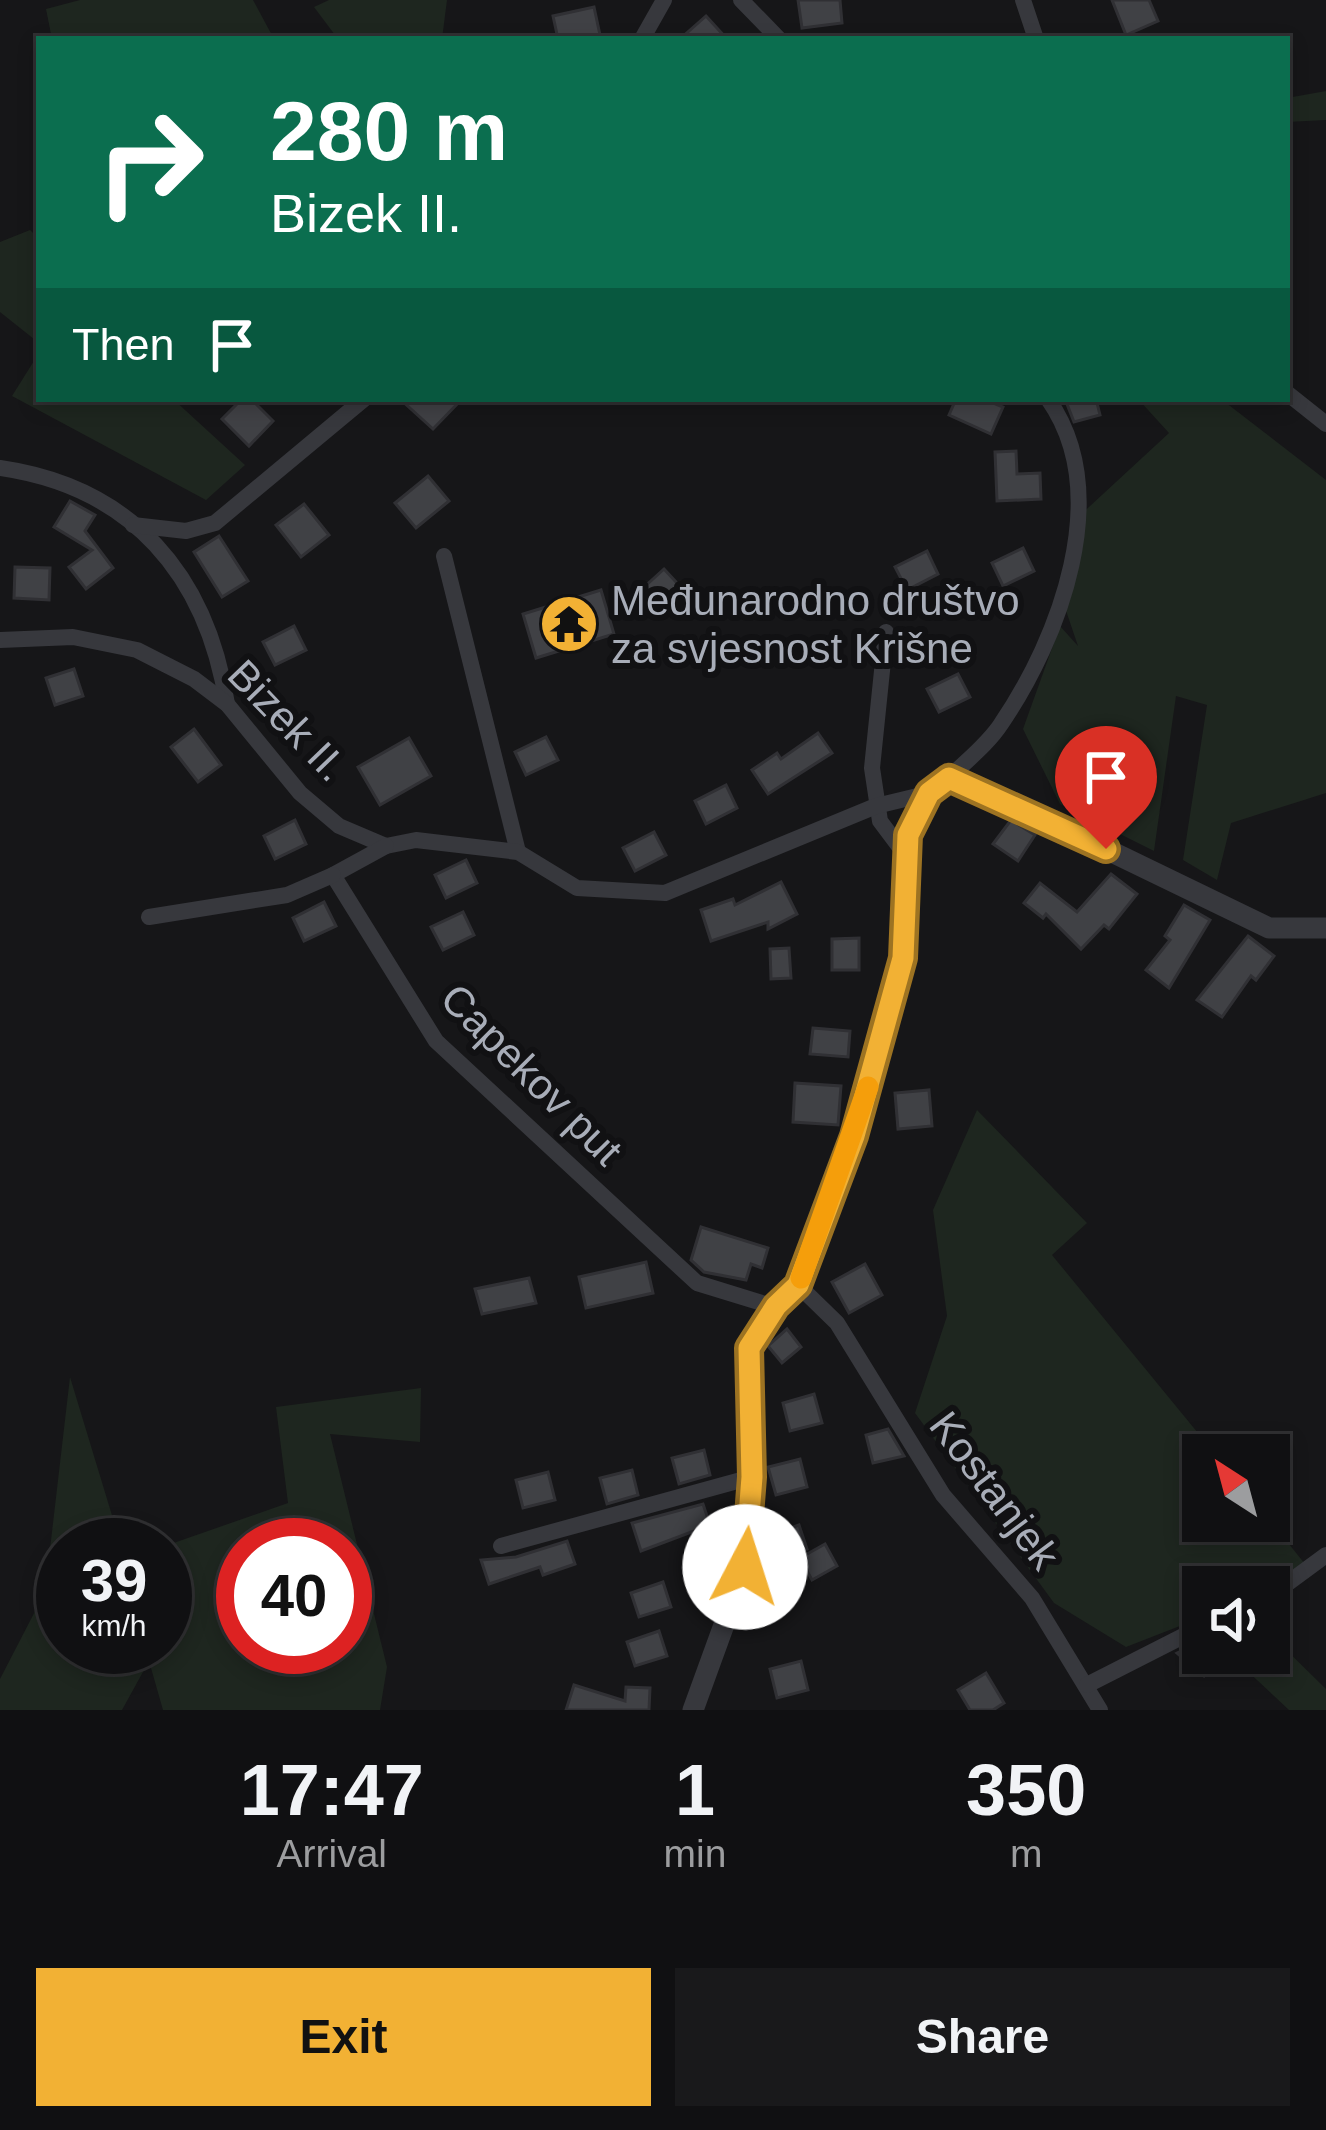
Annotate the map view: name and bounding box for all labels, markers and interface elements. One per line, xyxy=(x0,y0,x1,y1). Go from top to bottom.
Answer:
icon: right xyxy=(72,84,228,240)
text: 280 m xyxy=(270,84,508,178)
text: Bizek II. xyxy=(270,183,462,243)
icon: arrive xyxy=(199,312,265,378)
text: Then xyxy=(72,319,175,370)
place label: Međunarodno društvo za svjesnost Krišne xyxy=(611,577,1020,672)
temple icon: Međunarodno društvo za svjesnost Krišne xyxy=(538,593,600,655)
street label: Bizek II. xyxy=(219,650,356,790)
pin xyxy=(1055,726,1157,849)
icon: arrive xyxy=(1073,744,1139,810)
street label: Capekov put xyxy=(432,974,632,1175)
street label: Kostanjek xyxy=(920,1403,1069,1579)
north arrow xyxy=(1182,1434,1290,1542)
map controls xyxy=(1182,1434,1290,1674)
position arrow xyxy=(682,1504,808,1630)
speed limit sign: 40 xyxy=(216,1518,372,1674)
text: 39 xyxy=(81,1547,147,1614)
button: sound xyxy=(1182,1566,1290,1674)
text: km/h xyxy=(81,1609,147,1642)
text: 17:47 xyxy=(240,1750,424,1830)
text: 1 xyxy=(675,1750,715,1830)
text: 350 xyxy=(966,1750,1086,1830)
text: Arrival xyxy=(277,1832,387,1875)
text: min xyxy=(664,1832,726,1875)
text: m xyxy=(1010,1832,1042,1875)
button: Exit xyxy=(36,1968,651,2106)
button: Share xyxy=(675,1968,1290,2106)

